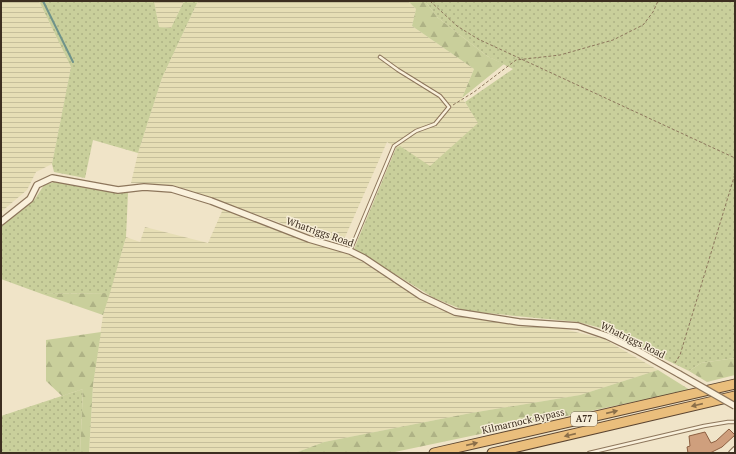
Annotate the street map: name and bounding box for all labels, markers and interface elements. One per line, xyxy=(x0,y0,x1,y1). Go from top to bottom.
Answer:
street label: Whatriggs Road xyxy=(285,214,356,250)
street label: Whatriggs Road xyxy=(599,319,668,361)
one-way arrow xyxy=(691,402,703,408)
street label: Kilmarnock Bypass xyxy=(480,405,566,437)
one-way arrow xyxy=(606,409,618,415)
road number: A77 xyxy=(571,412,597,426)
one-way arrow xyxy=(564,432,577,438)
one-way arrow xyxy=(465,441,478,447)

